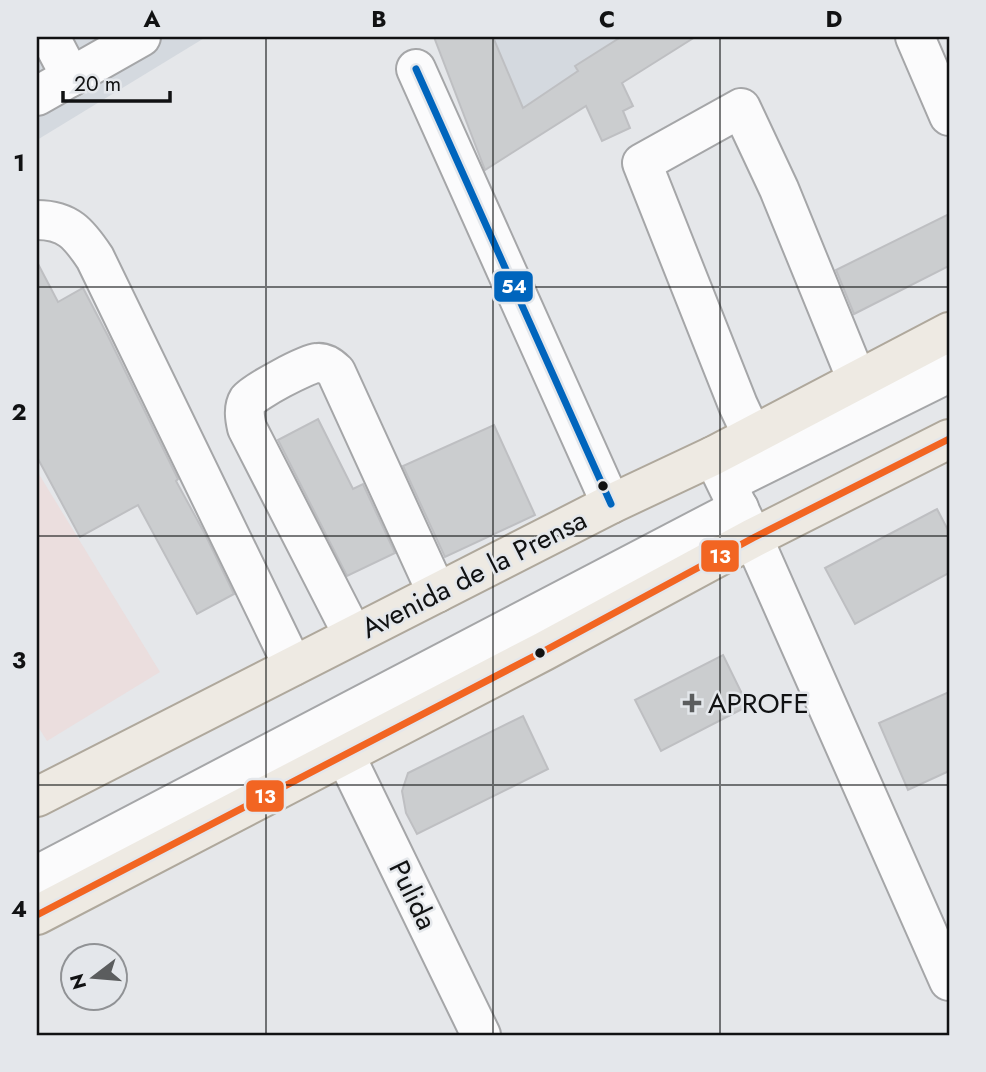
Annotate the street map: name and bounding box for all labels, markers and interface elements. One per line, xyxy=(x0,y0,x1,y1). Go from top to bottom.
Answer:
text: A xyxy=(143,2,161,36)
text: B xyxy=(371,2,387,36)
text: C xyxy=(599,2,615,36)
text: D xyxy=(826,2,843,36)
scale bar xyxy=(63,60,170,104)
text: 20 m xyxy=(74,69,121,99)
text: 1 xyxy=(13,146,25,180)
line badge: 54 xyxy=(493,270,534,303)
text: 54 xyxy=(501,273,527,300)
text: 2 xyxy=(11,395,27,429)
unlabelled marker xyxy=(596,479,610,493)
street label: Avenida de la Prensa xyxy=(354,499,594,649)
line badge: 13 xyxy=(700,539,740,573)
text: 13 xyxy=(709,543,731,570)
text: 3 xyxy=(12,643,26,677)
unlabelled marker xyxy=(533,646,547,660)
place label: APROFE xyxy=(708,683,809,724)
marker: APROFE xyxy=(682,693,702,713)
line badge: 13 xyxy=(245,779,285,813)
text: 13 xyxy=(254,783,276,810)
street label: Pulida xyxy=(379,853,447,937)
text: 4 xyxy=(11,892,27,926)
north arrow xyxy=(60,942,130,1012)
text: N xyxy=(63,971,93,993)

